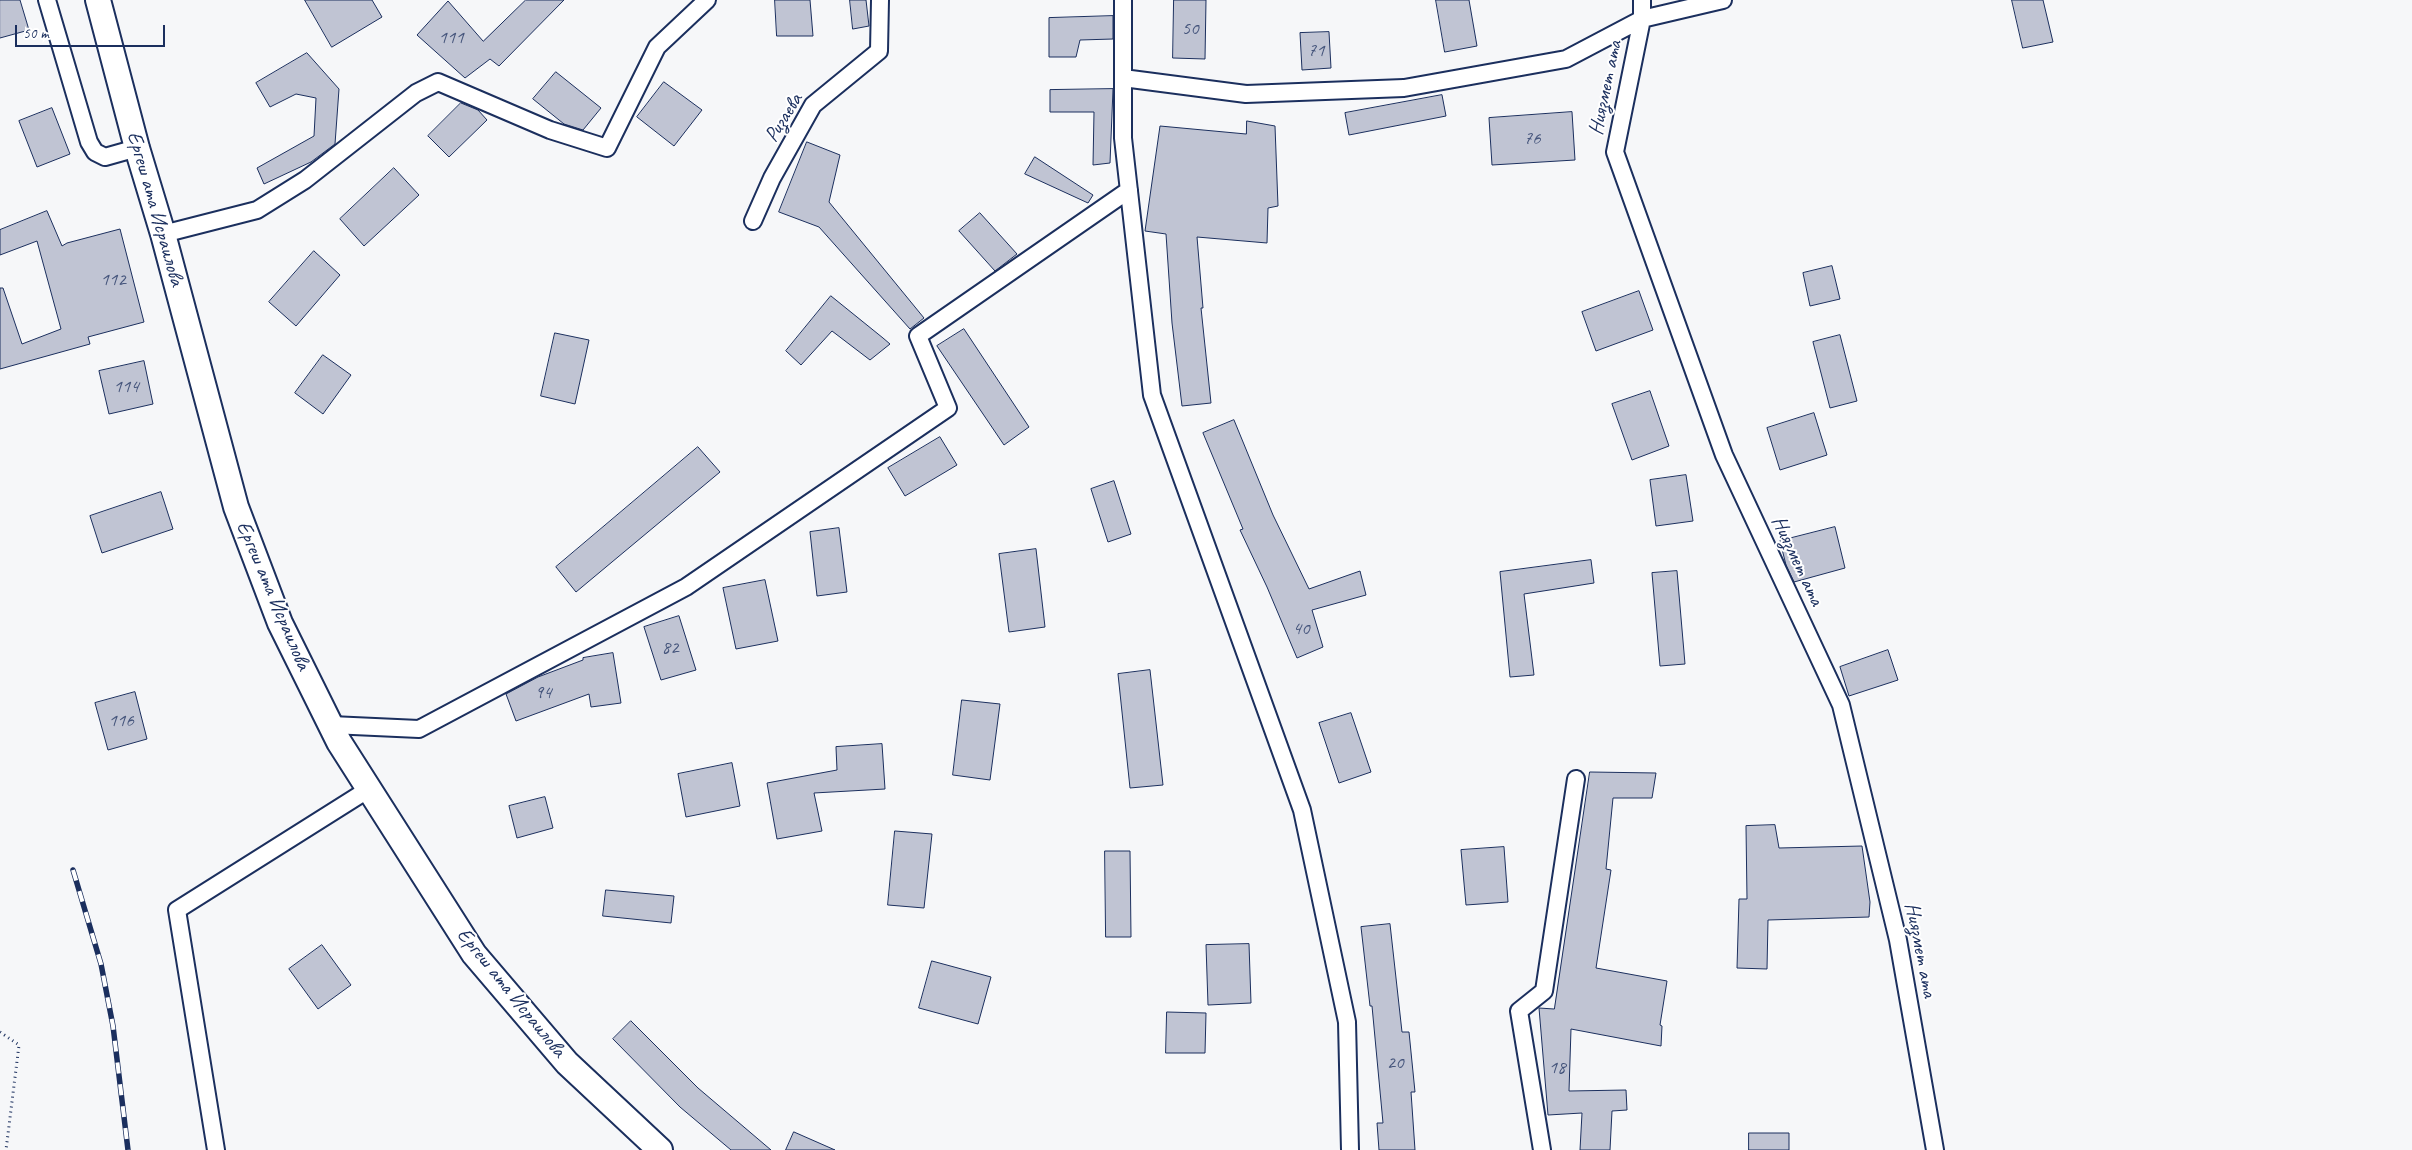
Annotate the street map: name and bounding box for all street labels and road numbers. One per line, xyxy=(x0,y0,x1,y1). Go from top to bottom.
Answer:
street label: Ниязмет ата xyxy=(1584,38,1628,138)
street label: Ризаева xyxy=(759,89,809,147)
street label: Ергеш ата Исраилова xyxy=(121,129,189,289)
street label: Ниязмет ата xyxy=(1765,512,1829,610)
street label: Ергеш ата Исраилова xyxy=(230,518,316,674)
street label: Ниязмет ата xyxy=(1898,900,1942,1000)
street label: Ергеш ата Исраилова xyxy=(451,923,571,1063)

